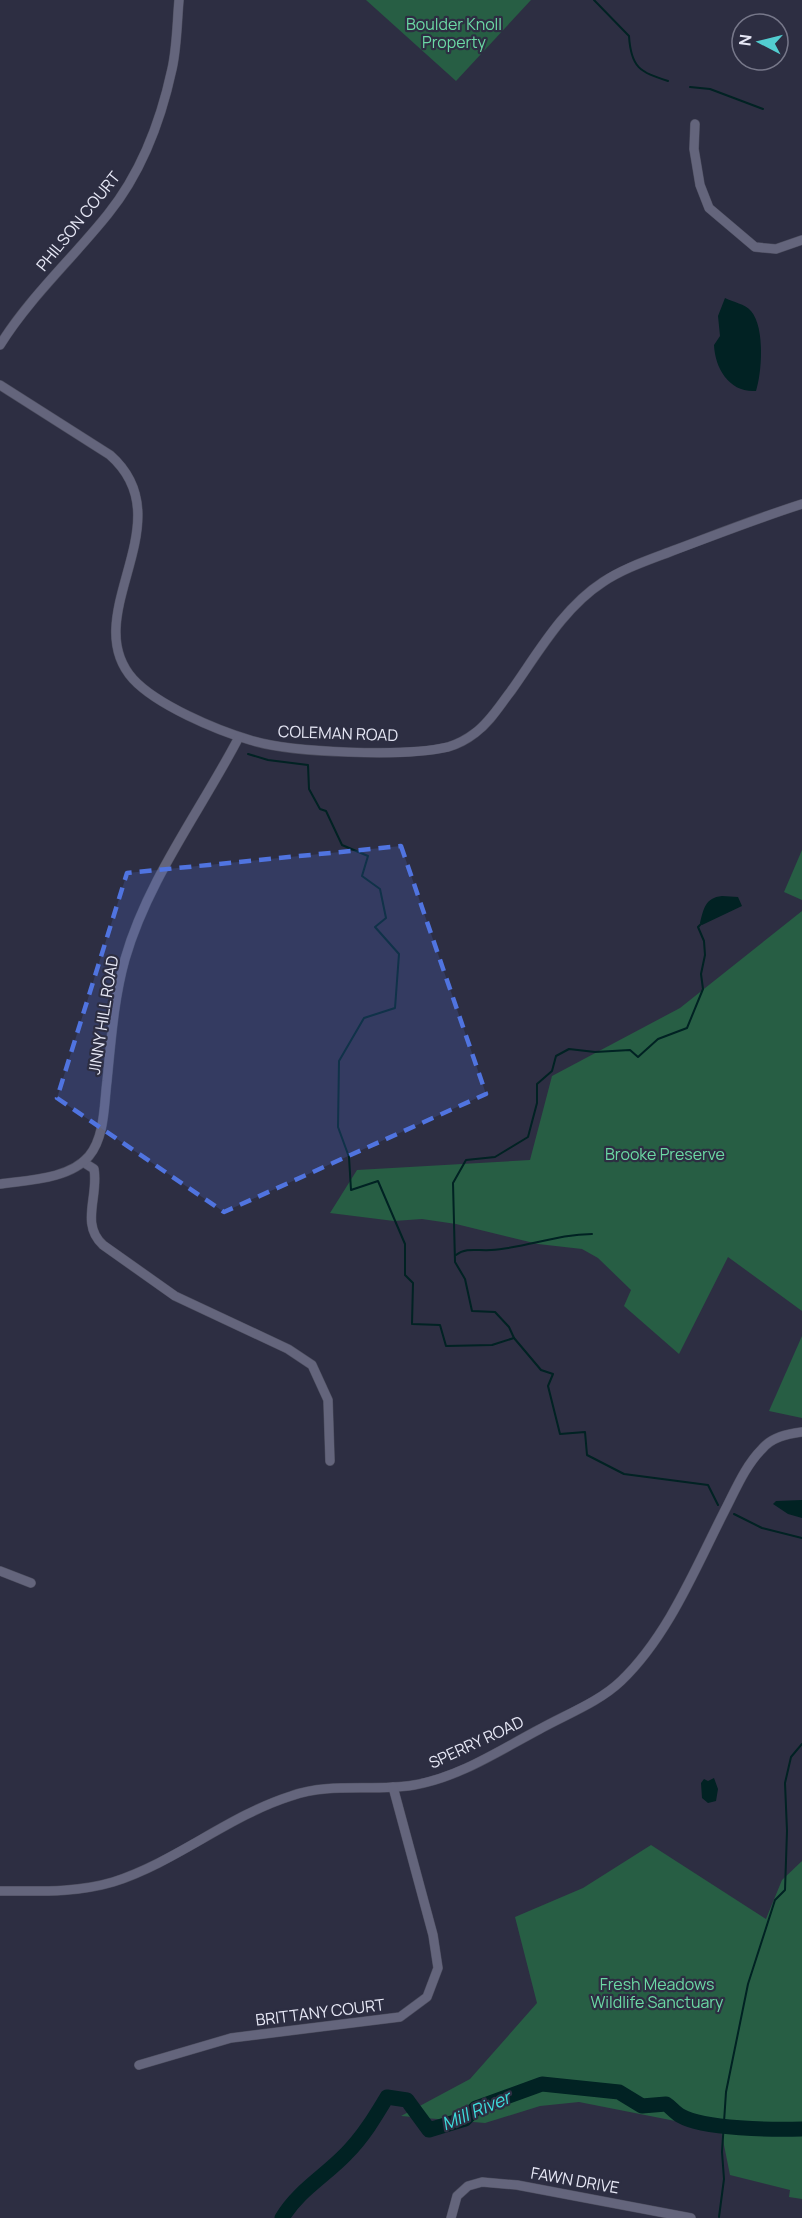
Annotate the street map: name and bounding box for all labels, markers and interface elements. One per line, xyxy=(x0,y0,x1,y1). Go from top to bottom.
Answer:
north arrow xyxy=(730,12,790,72)
park label: Boulder Knoll Property xyxy=(406,13,502,53)
text: N xyxy=(733,33,757,47)
street label: PHILSON COURT xyxy=(31,166,125,275)
street label: COLEMAN ROAD xyxy=(278,720,399,746)
street label: JINNY HILL ROAD xyxy=(83,954,123,1076)
park label: Brooke Preserve xyxy=(605,1143,725,1165)
street label: SPERRY ROAD xyxy=(425,1710,527,1774)
park label: Fresh Meadows Wildlife Sanctuary xyxy=(591,1973,724,2013)
street label: BRITTANY COURT xyxy=(254,1993,386,2031)
water label: Mill River xyxy=(437,2084,516,2135)
street label: FAWN DRIVE xyxy=(529,2161,621,2199)

